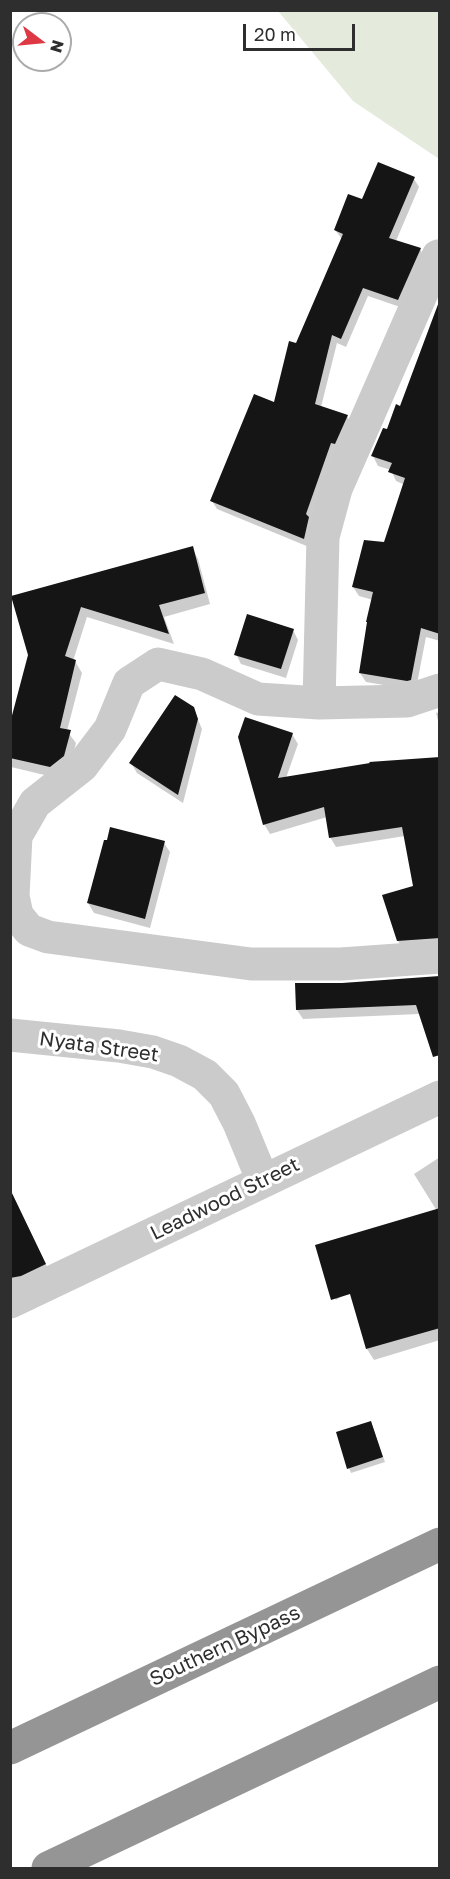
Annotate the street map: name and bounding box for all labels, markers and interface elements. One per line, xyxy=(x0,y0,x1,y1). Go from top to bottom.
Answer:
north arrow xyxy=(12,12,72,72)
scale bar xyxy=(246,12,358,50)
text: 20 m xyxy=(254,23,296,45)
text: N xyxy=(46,38,69,55)
street label: Nyata Street xyxy=(38,1027,160,1067)
street label: Leadwood Street xyxy=(147,1153,303,1245)
street label: Southern Bypass xyxy=(146,1601,304,1691)

